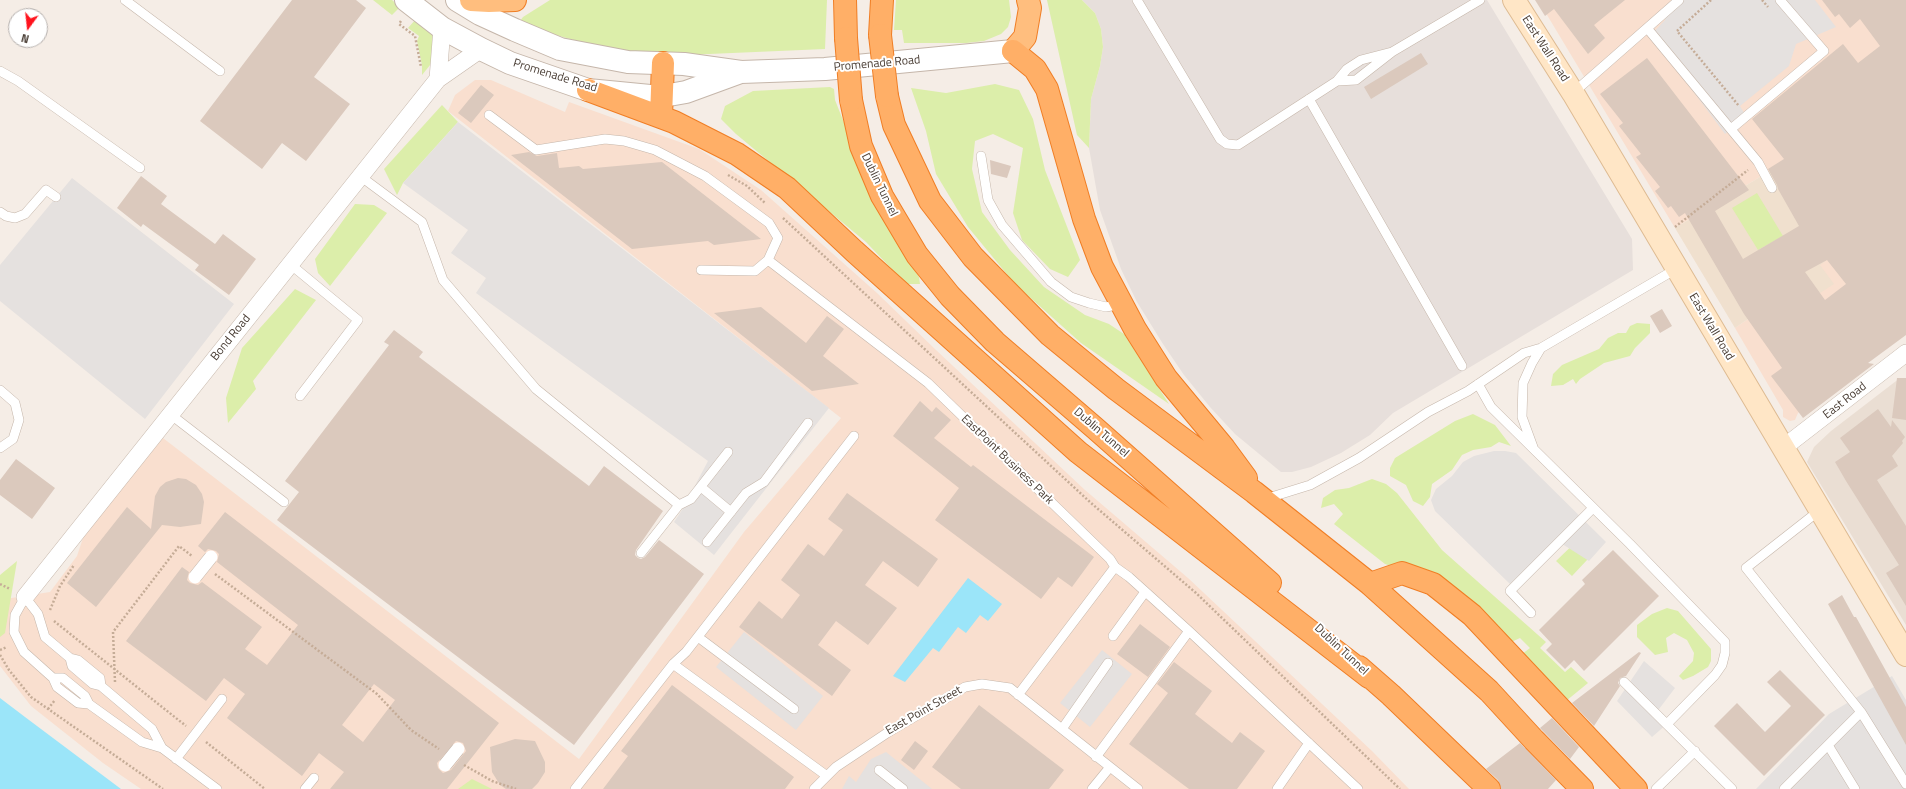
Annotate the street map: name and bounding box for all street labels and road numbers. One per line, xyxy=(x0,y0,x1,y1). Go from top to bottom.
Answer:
street label: East Wall Road xyxy=(1518,13,1572,85)
street label: Promenade Road xyxy=(833,53,921,75)
street label: Promenade Road xyxy=(511,56,599,96)
street label: Dublin Tunnel xyxy=(858,151,900,219)
street label: East Wall Road xyxy=(1685,291,1737,363)
street label: Bond Road xyxy=(208,312,254,364)
street label: East Road xyxy=(1820,380,1870,422)
street label: Dublin Tunnel xyxy=(1071,405,1131,461)
street label: EastPoint Business Park xyxy=(958,412,1056,508)
street label: Dublin Tunnel xyxy=(1311,621,1371,679)
street label: East Point Street xyxy=(883,683,965,739)

